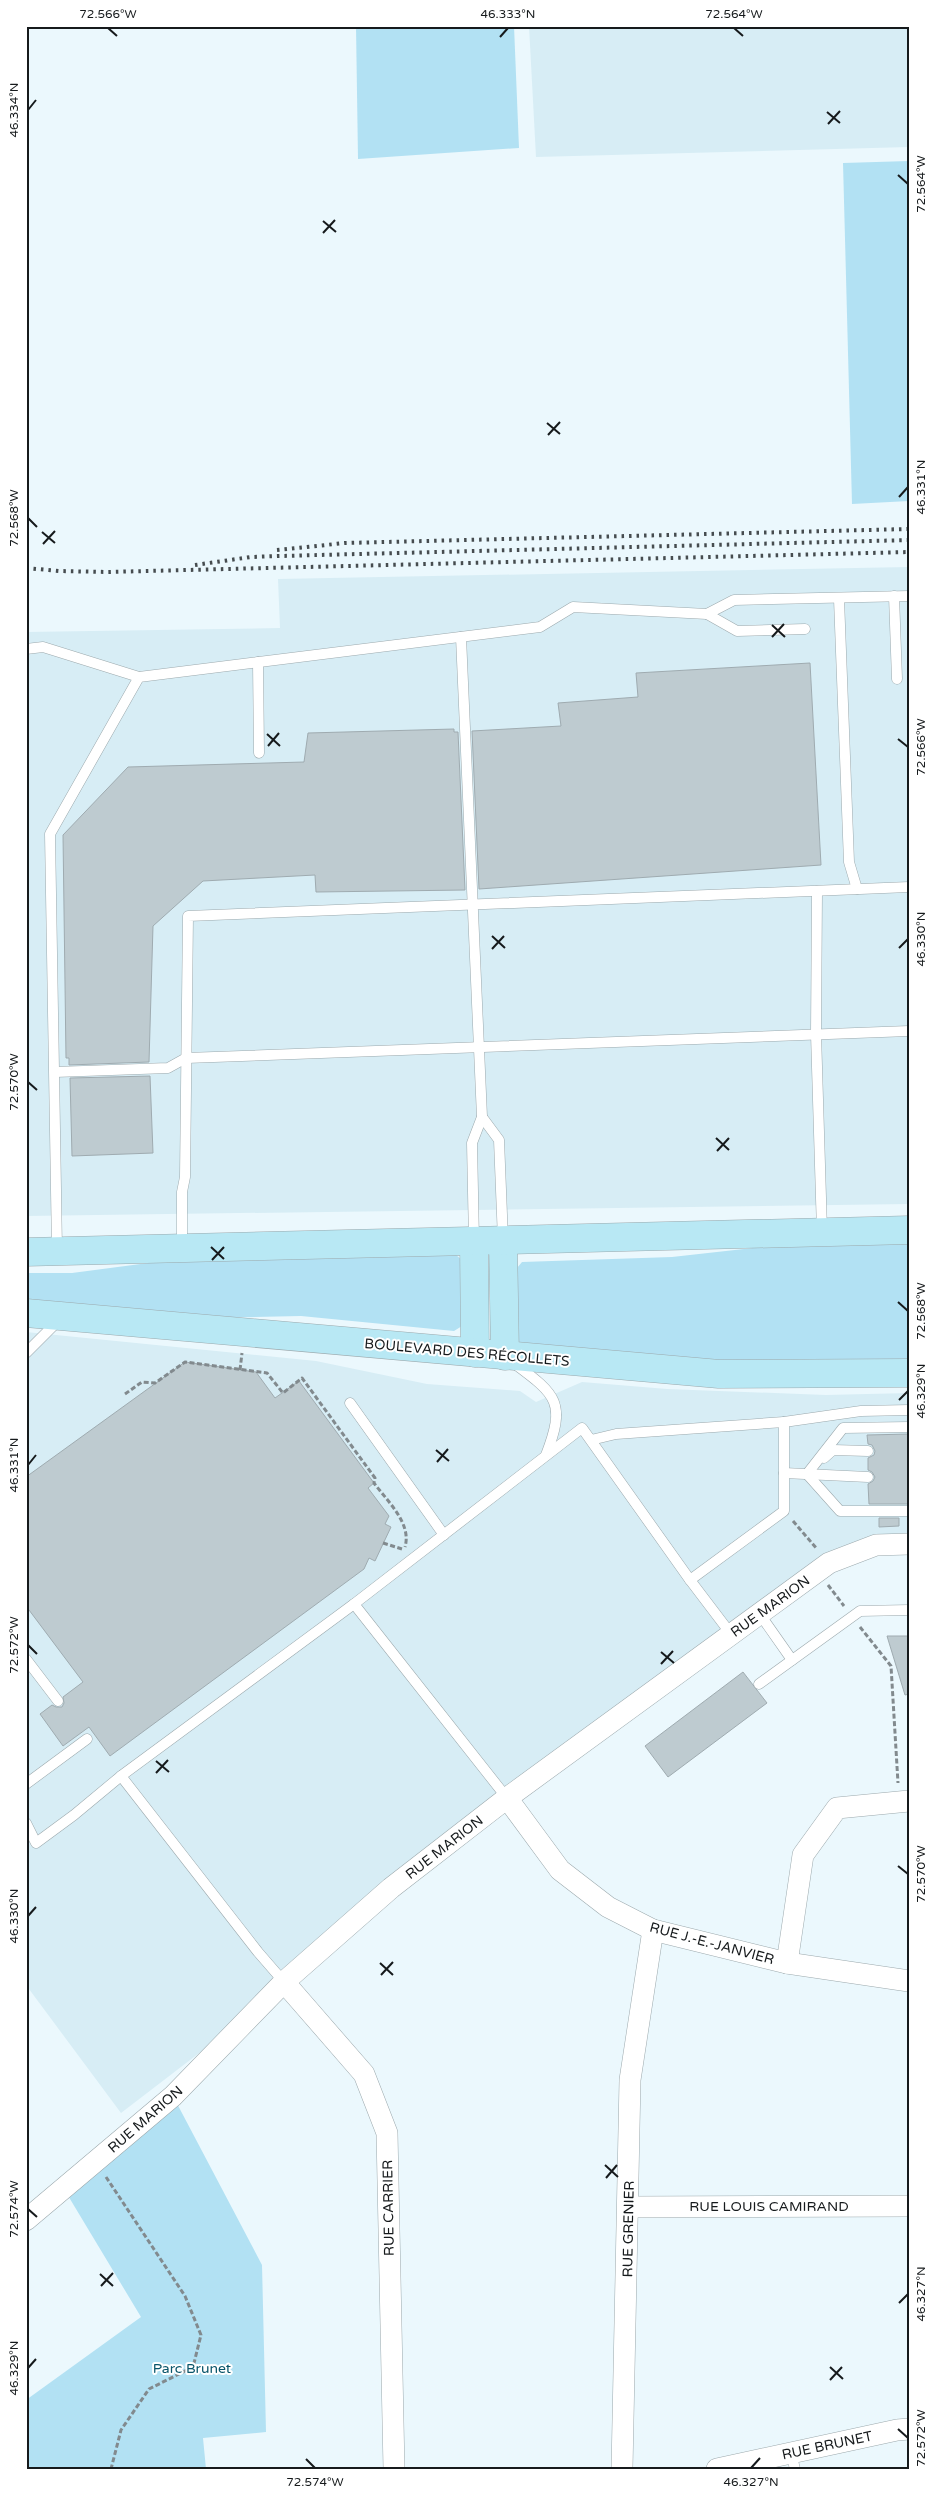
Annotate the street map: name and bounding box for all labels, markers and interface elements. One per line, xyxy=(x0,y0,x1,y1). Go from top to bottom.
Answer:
text: 72.566°W xyxy=(79,7,137,21)
text: 46.333°N xyxy=(481,7,535,21)
text: 72.564°W xyxy=(705,7,763,21)
text: 46.334°N xyxy=(7,83,21,137)
text: 72.564°W xyxy=(914,155,928,213)
text: 46.331°N xyxy=(914,460,928,514)
text: 72.568°W xyxy=(7,489,21,547)
text: 72.566°W xyxy=(914,718,928,776)
text: 46.330°N xyxy=(914,912,928,966)
text: 72.570°W xyxy=(7,1053,21,1111)
text: 72.568°W xyxy=(914,1282,928,1340)
street label: BOULEVARD DES RÉCOLLETS xyxy=(364,1335,571,1370)
text: 46.329°N xyxy=(914,1364,928,1418)
text: 46.331°N xyxy=(7,1438,21,1492)
street label: RUE MARION xyxy=(727,1572,813,1641)
text: 72.572°W xyxy=(7,1616,21,1674)
street label: RUE MARION xyxy=(402,1812,486,1883)
text: 72.570°W xyxy=(914,1845,928,1903)
text: 46.330°N xyxy=(7,1889,21,1943)
street label: RUE J.-E.-JANVIER xyxy=(648,1919,776,1968)
street label: RUE MARION xyxy=(104,2082,186,2157)
street label: RUE CARRIER xyxy=(379,2160,398,2256)
text: 72.574°W xyxy=(7,2180,21,2238)
street label: RUE GRENIER xyxy=(619,2180,638,2278)
street label: RUE LOUIS CAMIRAND xyxy=(689,2198,849,2215)
text: 46.327°N xyxy=(914,2266,928,2322)
text: 46.329°N xyxy=(7,2341,21,2395)
park label: Parc Brunet xyxy=(153,2360,232,2377)
text: 72.572°W xyxy=(914,2409,928,2467)
street label: RUE BRUNET xyxy=(780,2427,874,2463)
text: 72.574°W xyxy=(286,2475,344,2489)
text: 46.327°N xyxy=(723,2475,779,2489)

